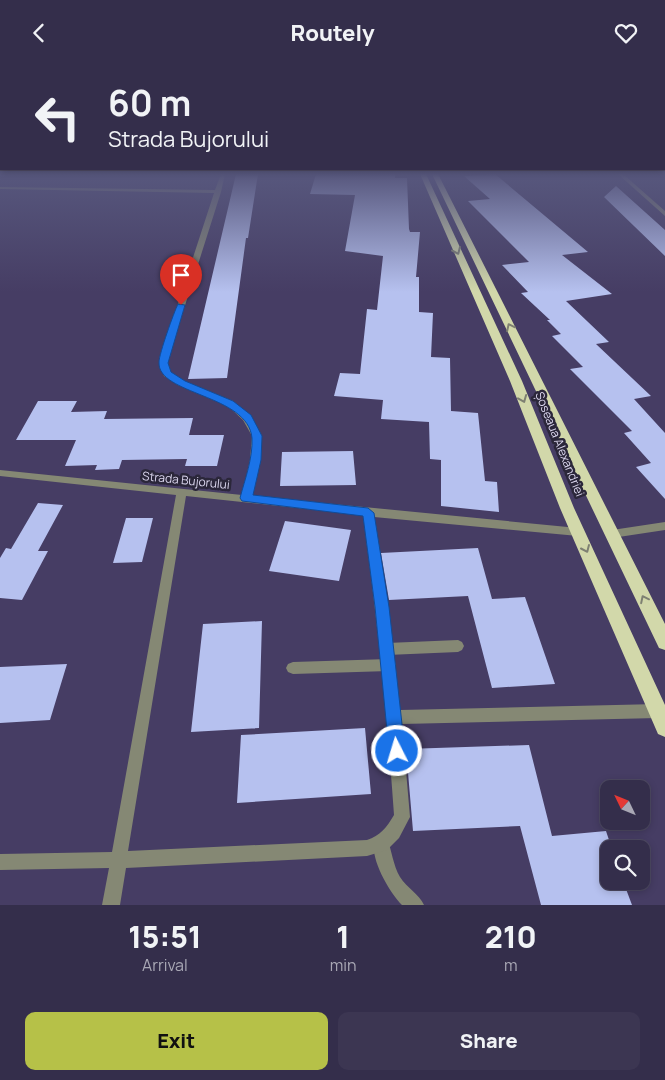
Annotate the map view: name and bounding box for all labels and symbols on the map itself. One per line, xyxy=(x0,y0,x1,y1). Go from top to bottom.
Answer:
one-way arrow xyxy=(451,246,462,255)
pin xyxy=(160,254,202,305)
one-way arrow xyxy=(506,323,516,332)
street label: Șoseaua Alexandriei xyxy=(531,389,589,499)
one-way arrow xyxy=(517,394,528,403)
street label: Strada Bujorului xyxy=(141,467,231,493)
one-way arrow xyxy=(579,544,590,553)
one-way arrow xyxy=(639,595,650,604)
position arrow xyxy=(370,724,422,776)
north arrow xyxy=(600,780,650,830)

